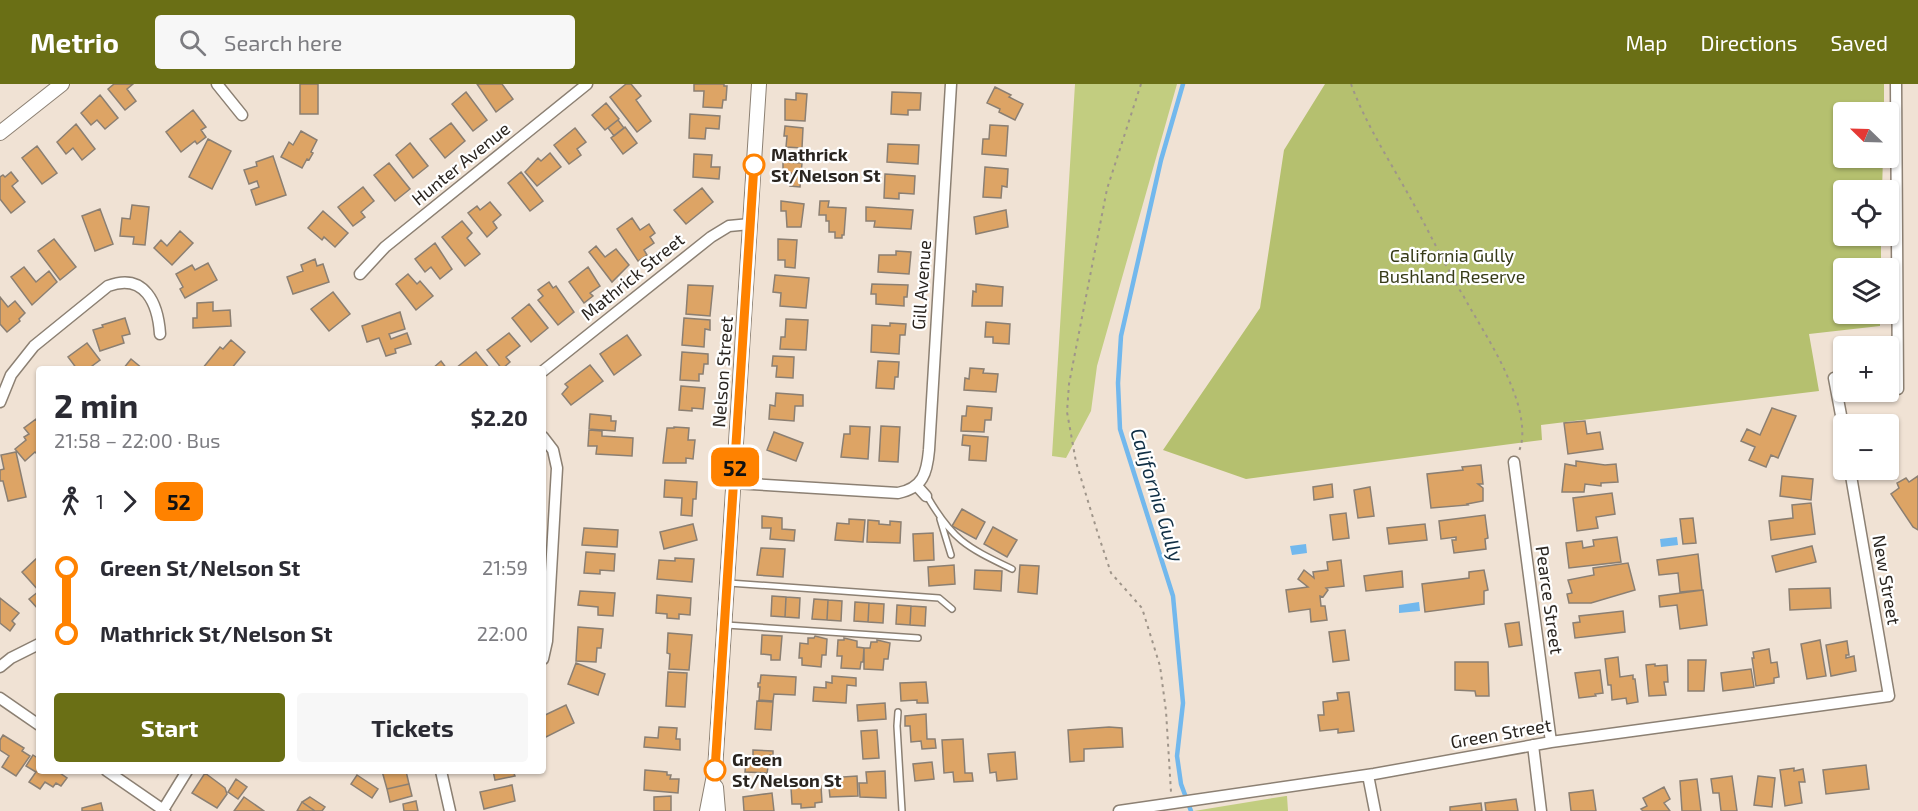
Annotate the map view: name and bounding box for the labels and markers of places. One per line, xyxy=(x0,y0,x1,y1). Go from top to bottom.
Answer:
place label: Mathrick St/Nelson St xyxy=(771,143,881,186)
marker: Mathrick St/Nelson St xyxy=(743,154,765,176)
place label: Green St/Nelson St xyxy=(732,748,842,791)
marker: Green St/Nelson St xyxy=(704,759,726,781)

